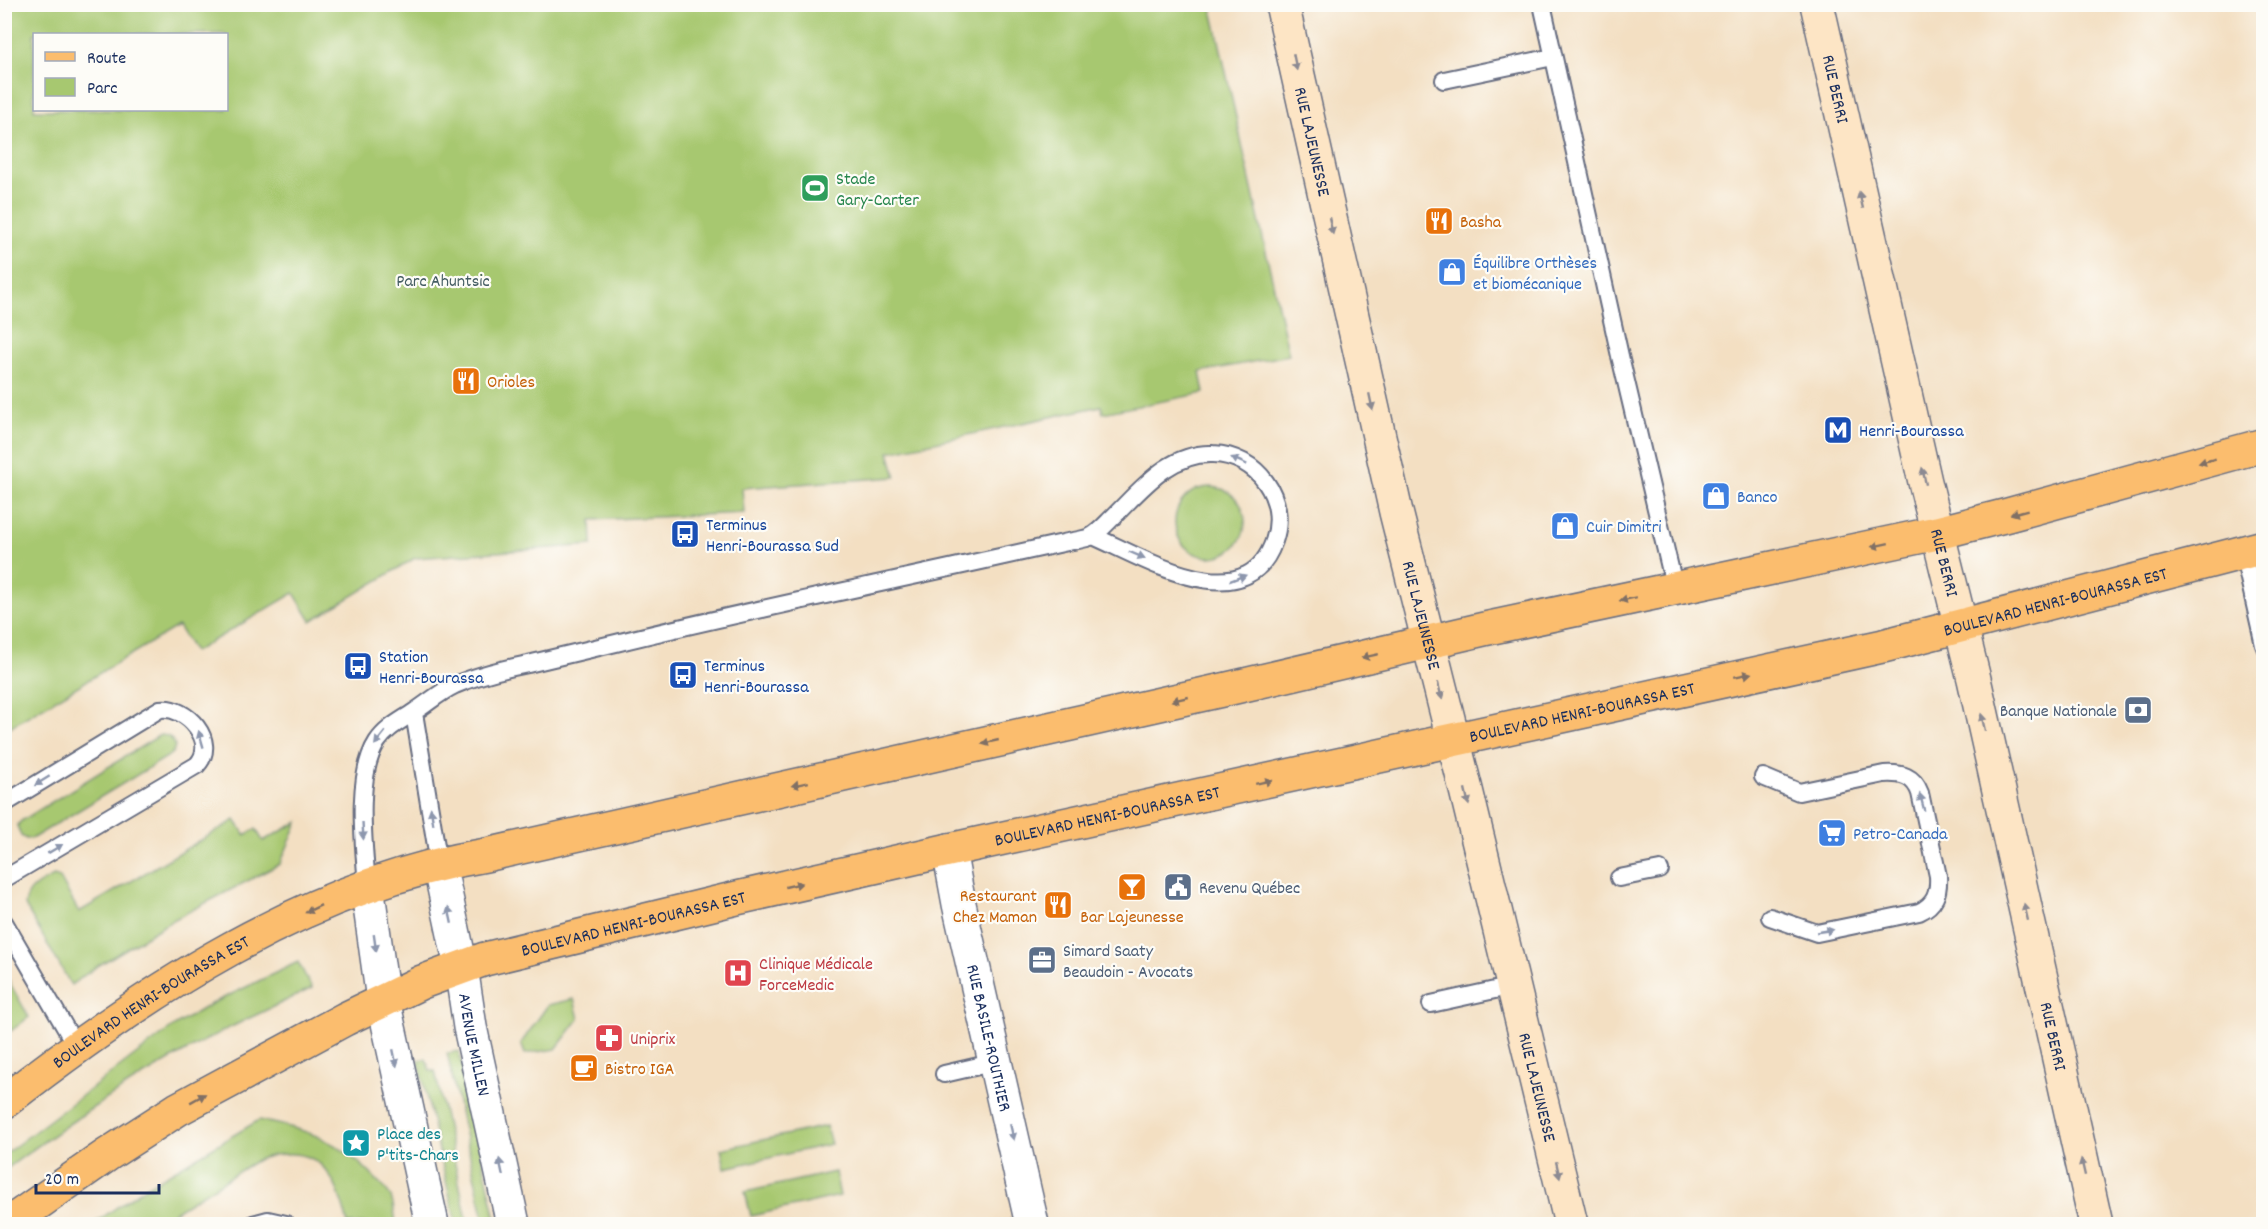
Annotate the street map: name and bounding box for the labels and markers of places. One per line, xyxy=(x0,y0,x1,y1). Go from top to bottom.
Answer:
place label: Stade Gary-Carter xyxy=(836,168,919,214)
sports icon: Stade Gary-Carter xyxy=(799,172,831,204)
restaurant icon: Basha xyxy=(1423,205,1455,237)
place label: Basha xyxy=(1460,211,1502,236)
place label: Équilibre Orthèses et biomécanique xyxy=(1473,252,1597,298)
shop icon: Équilibre Orthèses et biomécanique xyxy=(1436,256,1468,288)
restaurant icon: Orioles xyxy=(450,365,482,397)
place label: Orioles xyxy=(487,371,535,396)
metro station icon: Henri-Bourassa xyxy=(1822,414,1854,446)
place label: Henri-Bourassa xyxy=(1859,420,1964,445)
shop icon: Banco xyxy=(1700,480,1732,512)
place label: Banco xyxy=(1737,486,1778,511)
shop icon: Cuir Dimitri xyxy=(1549,510,1581,542)
place label: Terminus Henri-Bourassa Sud xyxy=(706,514,839,560)
place label: Cuir Dimitri xyxy=(1586,516,1662,541)
bus stop icon: Terminus Henri-Bourassa Sud xyxy=(669,518,701,550)
place label: Station Henri-Bourassa xyxy=(379,646,484,692)
bus stop icon: Station Henri-Bourassa xyxy=(342,650,374,682)
place label: Terminus Henri-Bourassa xyxy=(704,655,809,701)
bus stop icon: Terminus Henri-Bourassa xyxy=(667,659,699,691)
bank icon: Banque Nationale xyxy=(2122,694,2154,726)
place label: Banque Nationale xyxy=(2000,700,2117,725)
supermarket icon: Petro-Canada xyxy=(1816,817,1848,849)
place label: Petro-Canada xyxy=(1853,823,1948,848)
bar icon: Bar Lajeunesse xyxy=(1116,871,1148,903)
public building icon: Revenu Québec xyxy=(1162,871,1194,903)
place label: Revenu Québec xyxy=(1199,877,1300,902)
place label: Restaurant Chez Maman xyxy=(953,885,1037,931)
restaurant icon: Restaurant Chez Maman xyxy=(1042,889,1074,921)
place label: Bar Lajeunesse xyxy=(1080,906,1184,931)
place label: Simard Saaty Beaudoin - Avocats xyxy=(1063,940,1193,986)
office icon: Simard Saaty Beaudoin - Avocats xyxy=(1026,944,1058,976)
place label: Clinique Médicale ForceMedic xyxy=(759,953,873,999)
hospital icon: Clinique Médicale ForceMedic xyxy=(722,957,754,989)
pharmacy icon: Uniprix xyxy=(593,1022,625,1054)
place label: Uniprix xyxy=(630,1028,676,1053)
cafe icon: Bistro IGA xyxy=(568,1052,600,1084)
place label: Bistro IGA xyxy=(605,1058,675,1083)
place label: Place des P'tits-Chars xyxy=(377,1123,459,1169)
place icon: Place des P'tits-Chars xyxy=(340,1127,372,1159)

